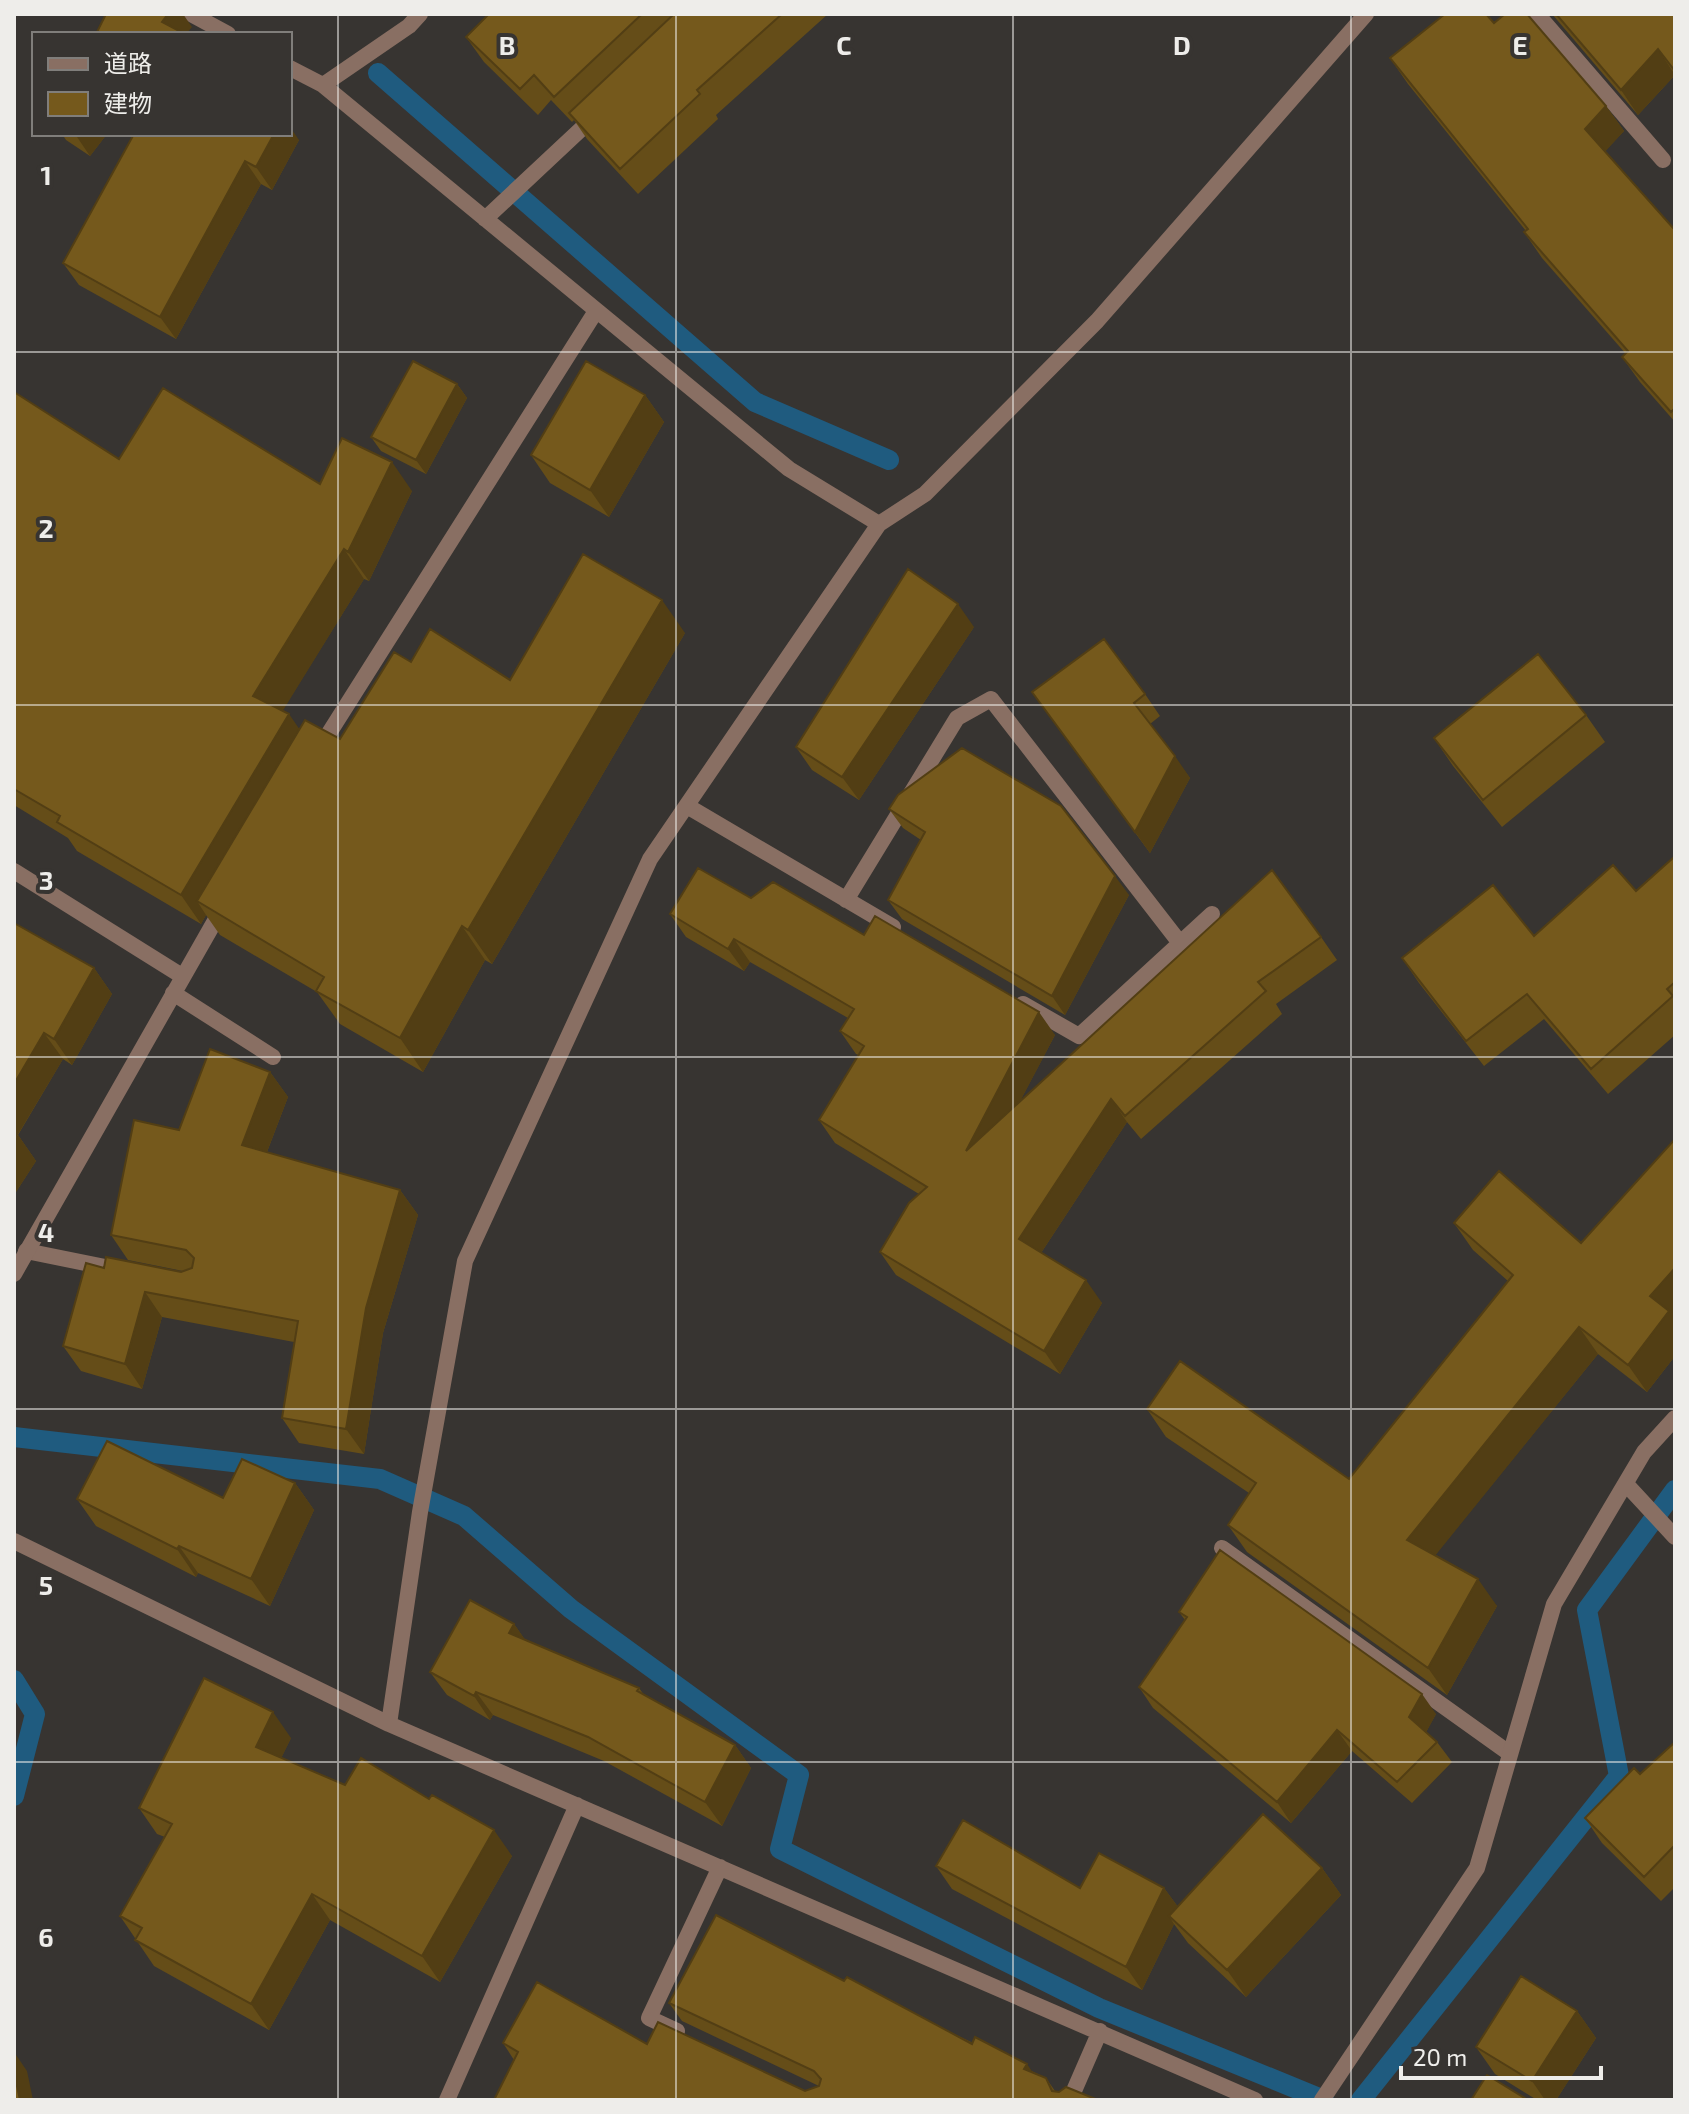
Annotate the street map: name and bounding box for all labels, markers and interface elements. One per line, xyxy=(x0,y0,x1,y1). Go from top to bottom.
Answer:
text: B xyxy=(499,29,515,60)
text: C xyxy=(836,29,852,60)
text: D xyxy=(1173,29,1191,60)
text: E xyxy=(1512,29,1528,60)
legend xyxy=(32,32,292,136)
text: 道路 xyxy=(104,48,152,77)
text: 建物 xyxy=(104,88,152,117)
text: 1 xyxy=(40,159,52,190)
text: 2 xyxy=(38,512,54,543)
text: 3 xyxy=(39,864,53,895)
text: 4 xyxy=(38,1216,54,1247)
text: 5 xyxy=(39,1569,53,1600)
text: 6 xyxy=(38,1921,54,1952)
scale bar xyxy=(1401,2030,1601,2080)
text: 20 m xyxy=(1413,2042,1467,2071)

